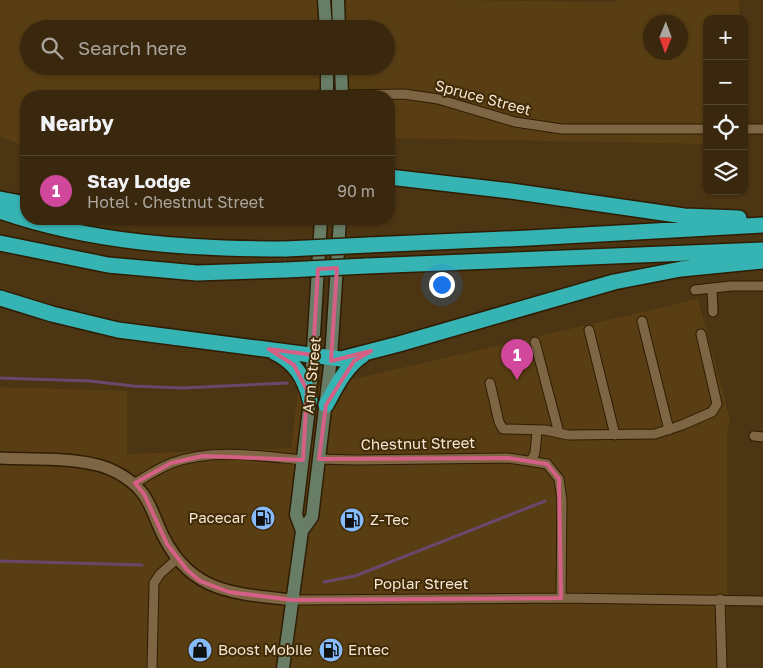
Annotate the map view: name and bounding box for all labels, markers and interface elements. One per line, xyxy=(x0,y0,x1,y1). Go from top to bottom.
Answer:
north arrow xyxy=(643,15,688,60)
map controls xyxy=(703,15,748,195)
button: + xyxy=(703,15,748,60)
search box xyxy=(20,20,395,75)
icon: search xyxy=(38,34,66,62)
text: Search here xyxy=(78,36,187,59)
button: − xyxy=(703,60,748,105)
street label: Spruce Street xyxy=(433,76,533,119)
button: locate xyxy=(703,105,748,150)
text: Nearby xyxy=(40,110,114,136)
button: layers xyxy=(703,150,748,195)
text: Stay Lodge xyxy=(87,169,191,192)
text: 1 xyxy=(52,181,60,201)
text: 90 m xyxy=(337,181,375,201)
text: Hotel · Chestnut Street xyxy=(87,192,265,212)
your location xyxy=(429,272,455,298)
street label: Ann Street xyxy=(298,336,324,414)
pin: 1 xyxy=(501,339,533,380)
street label: Chestnut Street xyxy=(361,433,475,453)
fuel station icon: Pacecar xyxy=(250,505,276,531)
fuel station icon: Z-Tec xyxy=(339,507,365,533)
place label: Pacecar xyxy=(188,508,246,526)
place label: Z-Tec xyxy=(370,510,409,528)
street label: Poplar Street xyxy=(373,574,469,592)
shop icon: Boost Mobile xyxy=(187,637,213,663)
fuel station icon: Entec xyxy=(318,637,344,663)
place label: Boost Mobile xyxy=(218,640,313,658)
place label: Entec xyxy=(348,640,389,658)

